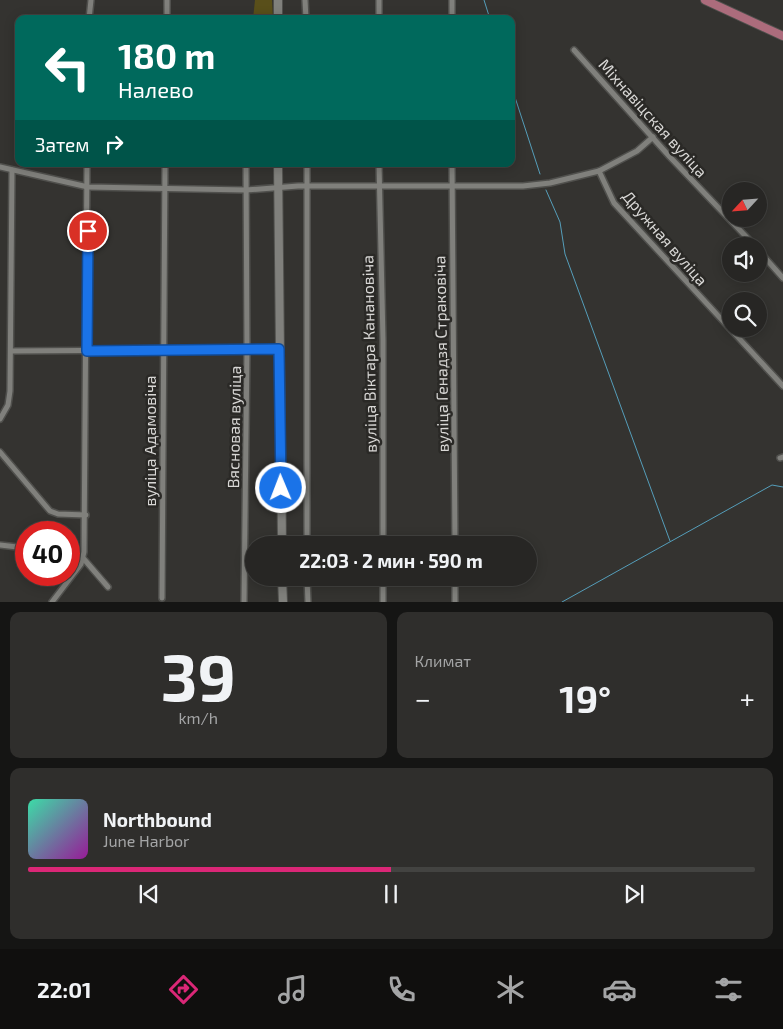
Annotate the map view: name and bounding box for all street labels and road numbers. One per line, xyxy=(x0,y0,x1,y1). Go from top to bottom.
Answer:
street label: Міхнавіцская вуліца xyxy=(595,55,711,181)
street label: Дружная вуліца xyxy=(618,186,712,290)
street label: вуліца Віктара Канановіча xyxy=(357,255,381,453)
street label: вуліца Генадзя Страковіча xyxy=(429,255,453,453)
street label: Вясновая вуліца xyxy=(223,365,245,489)
street label: вуліца Адамовіча xyxy=(140,375,160,507)

